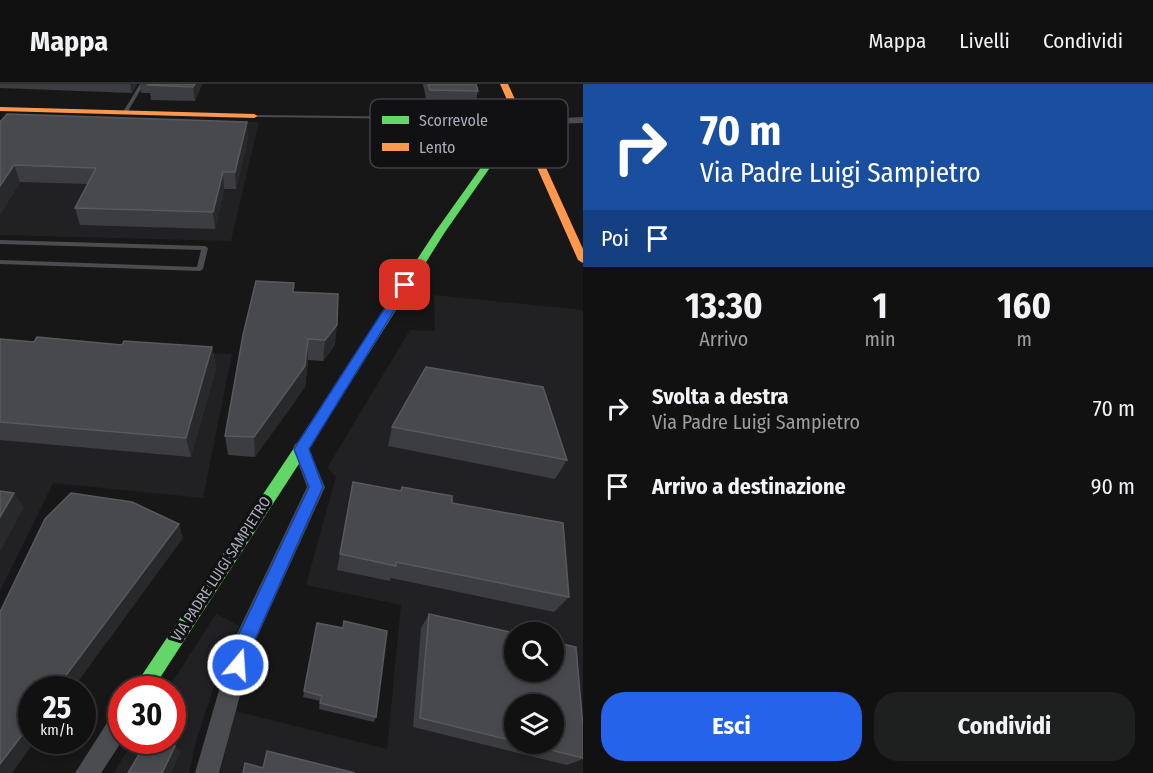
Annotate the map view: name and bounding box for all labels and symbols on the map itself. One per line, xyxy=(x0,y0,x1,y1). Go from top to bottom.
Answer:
legend xyxy=(370,99,568,168)
text: Scorrevole xyxy=(419,111,488,130)
text: Lento xyxy=(419,138,455,157)
pin xyxy=(379,259,430,310)
street label: VIA PADRE LUIGI SAMPIETRO xyxy=(167,493,275,645)
position arrow xyxy=(206,633,270,697)
speed limit sign: 30 xyxy=(108,676,186,754)

